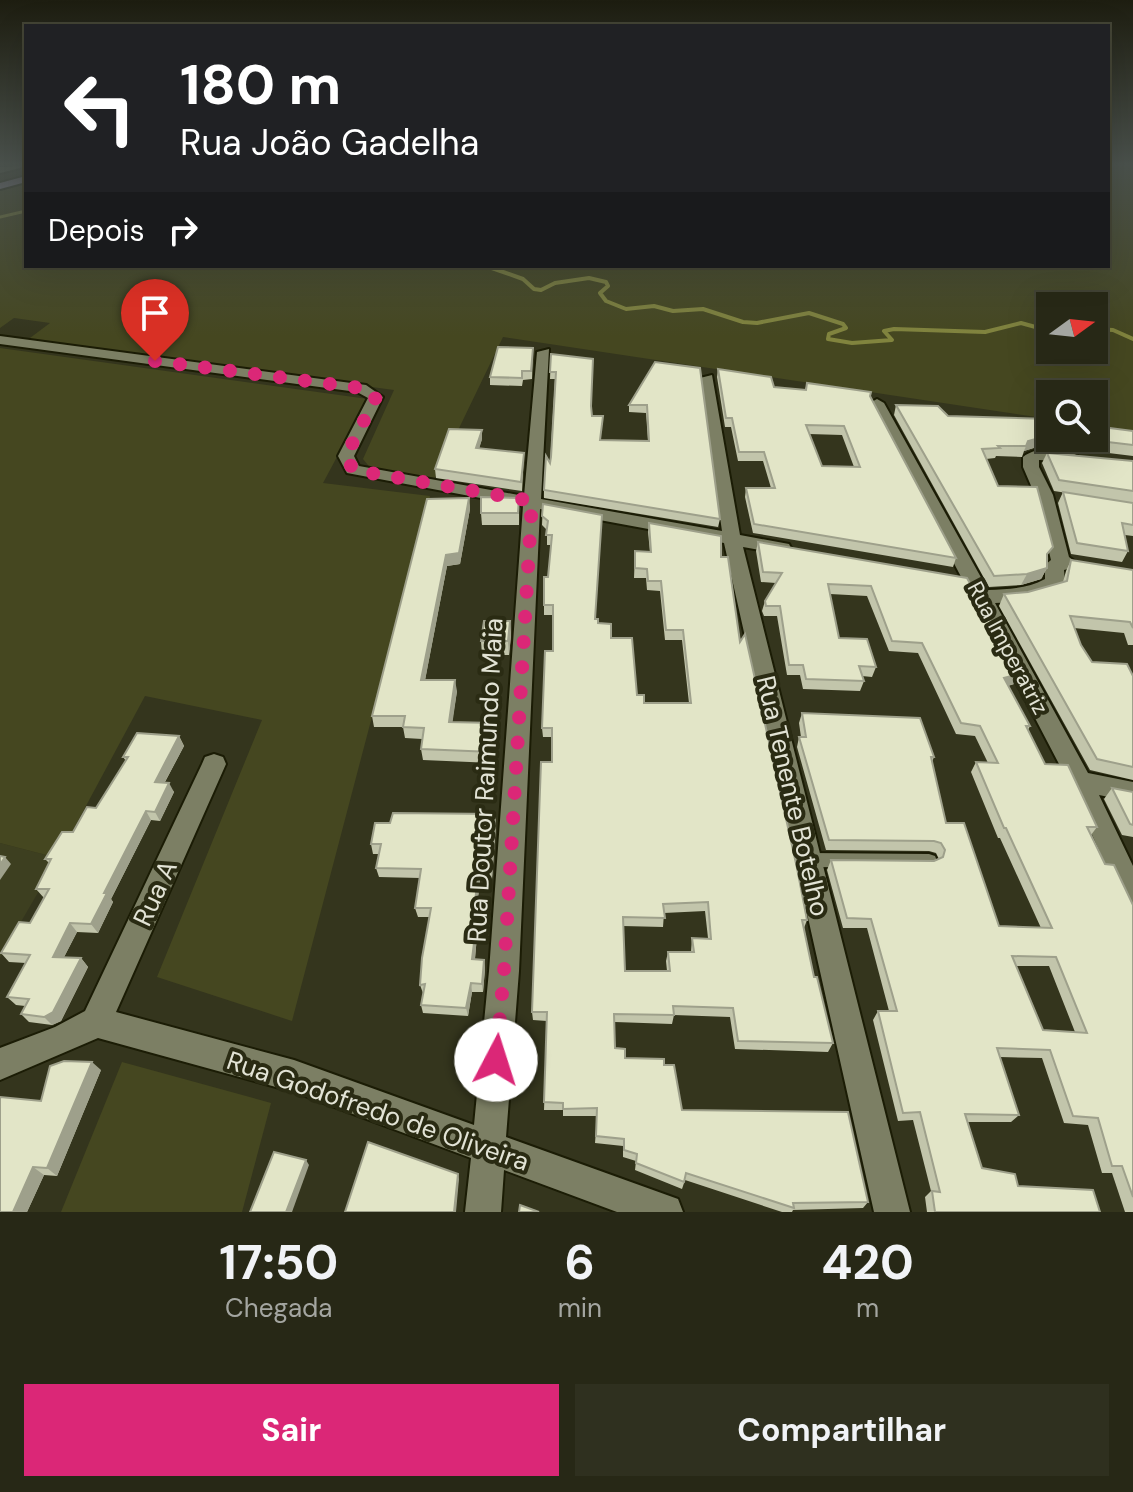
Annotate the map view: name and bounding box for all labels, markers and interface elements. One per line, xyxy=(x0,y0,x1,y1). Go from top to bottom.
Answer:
text: 180 m xyxy=(180,48,341,121)
icon: left xyxy=(48,56,152,160)
text: Rua João Gadelha xyxy=(180,119,479,166)
icon: right xyxy=(161,208,205,252)
text: Depois xyxy=(48,211,145,250)
pin xyxy=(121,279,189,361)
icon: arrive xyxy=(133,291,177,335)
north arrow xyxy=(1036,292,1108,364)
map controls xyxy=(1036,292,1108,452)
button: search xyxy=(1036,380,1108,452)
street label: Rua Imperatriz xyxy=(961,577,1055,719)
street label: Rua Doutor Raimundo Maia xyxy=(460,617,510,943)
street label: Rua Tenente Botelho xyxy=(749,672,837,920)
street label: Rua A xyxy=(125,855,185,931)
position arrow xyxy=(454,1018,538,1102)
street label: Rua Godofredo de Oliveira xyxy=(222,1043,534,1179)
text: 17:50 xyxy=(219,1231,338,1294)
text: 6 xyxy=(565,1231,595,1294)
text: 420 xyxy=(821,1231,914,1294)
text: Chegada xyxy=(225,1291,333,1325)
text: min xyxy=(558,1291,602,1325)
text: m xyxy=(856,1291,879,1325)
button: Sair xyxy=(24,1384,559,1476)
button: Compartilhar xyxy=(575,1384,1109,1476)

